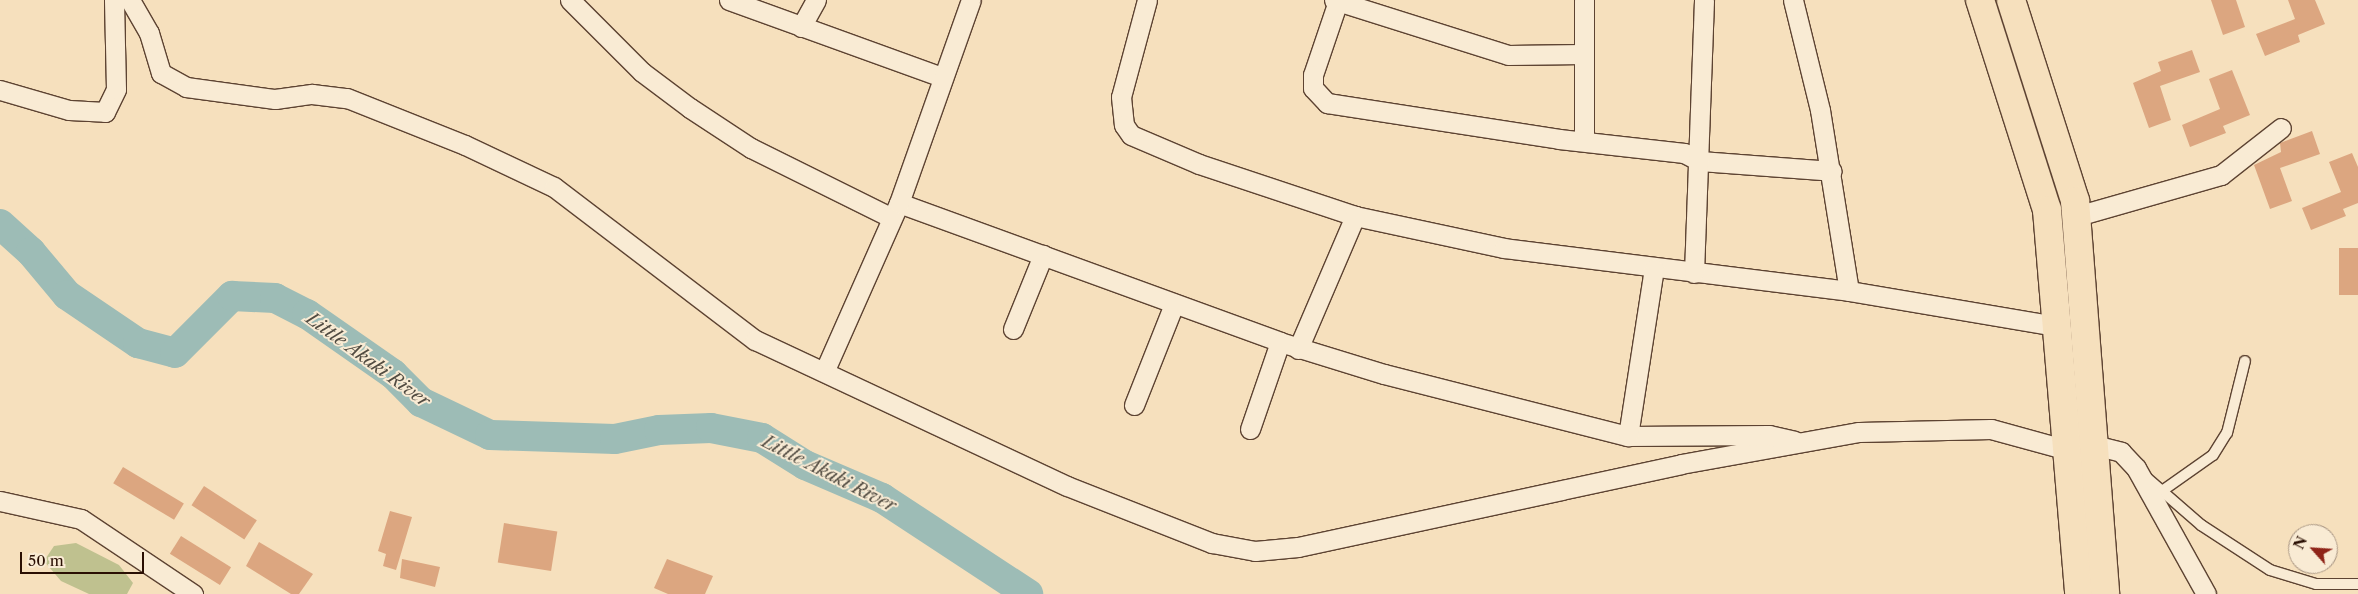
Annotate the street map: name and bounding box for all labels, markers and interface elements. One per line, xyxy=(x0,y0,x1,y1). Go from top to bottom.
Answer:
water label: Little Akaki River xyxy=(302,308,434,412)
water label: Little Akaki River xyxy=(758,431,900,517)
north arrow xyxy=(2288,524,2338,574)
text: N xyxy=(2290,533,2311,552)
scale bar xyxy=(22,542,146,574)
text: 50 m xyxy=(28,551,64,570)

